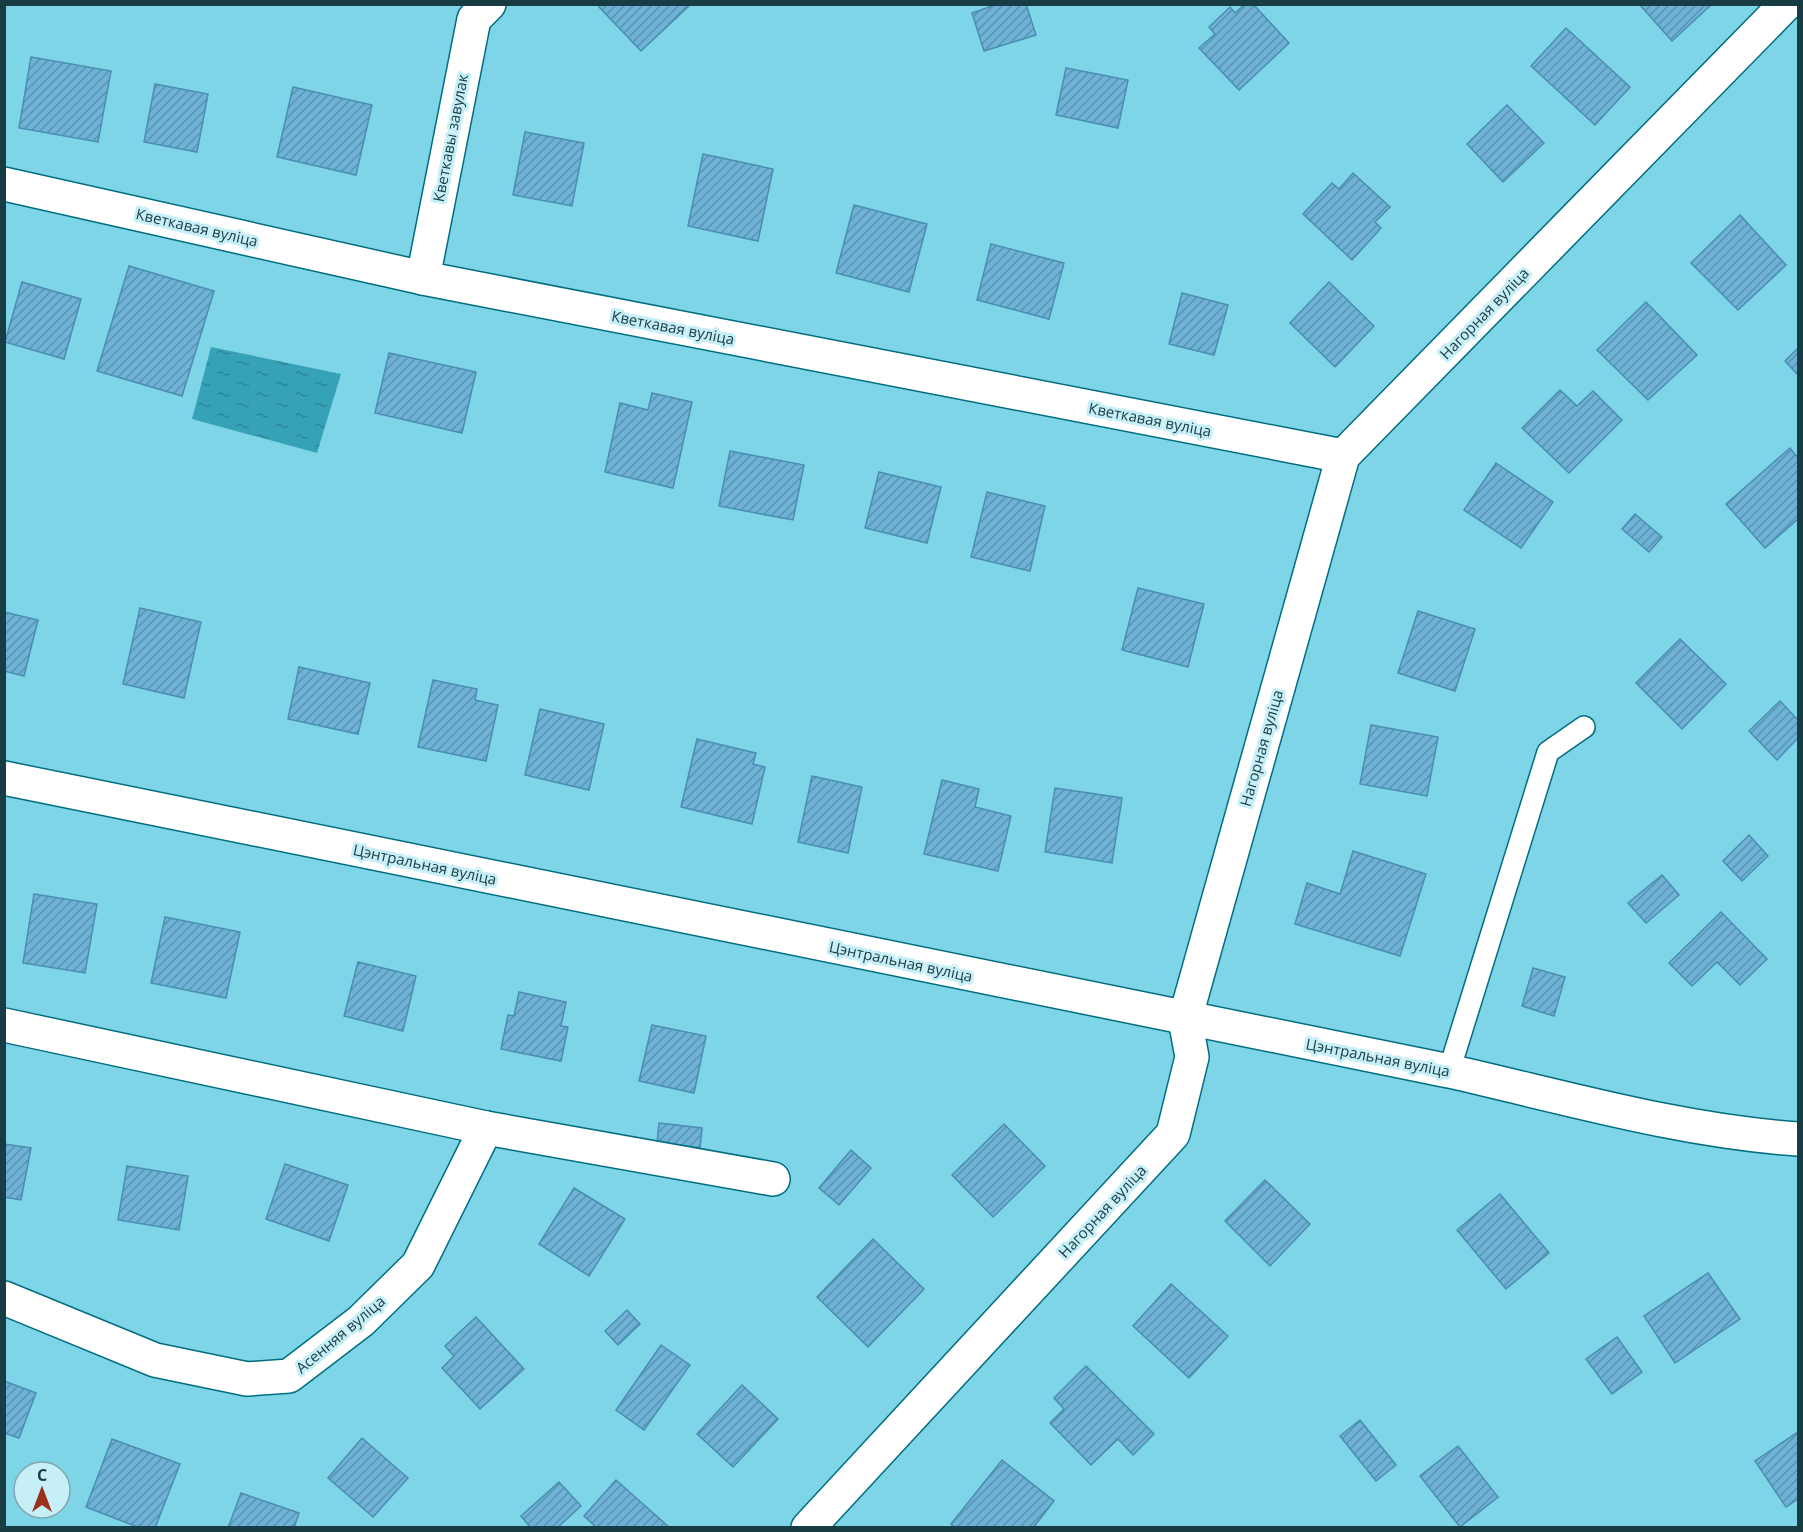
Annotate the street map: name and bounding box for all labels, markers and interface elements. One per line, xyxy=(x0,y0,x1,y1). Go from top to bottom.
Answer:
street label: Кветкавы завулак xyxy=(428,72,472,204)
street label: Кветкавая вуліца xyxy=(134,203,260,251)
street label: Нагорная вуліца xyxy=(1435,263,1533,363)
street label: Кветкавая вуліца xyxy=(610,305,736,349)
street label: Кветкавая вуліца xyxy=(1087,397,1213,441)
street label: Нагорная вуліца xyxy=(1235,687,1287,809)
street label: Цэнтральная вуліца xyxy=(351,839,499,889)
street label: Цэнтральная вуліца xyxy=(827,936,975,986)
street label: Цэнтральная вуліца xyxy=(1304,1033,1452,1081)
street label: Нагорная вуліца xyxy=(1054,1160,1150,1262)
street label: Асенняя вуліца xyxy=(291,1291,389,1377)
north arrow xyxy=(12,1460,72,1520)
text: С xyxy=(37,1464,47,1486)

